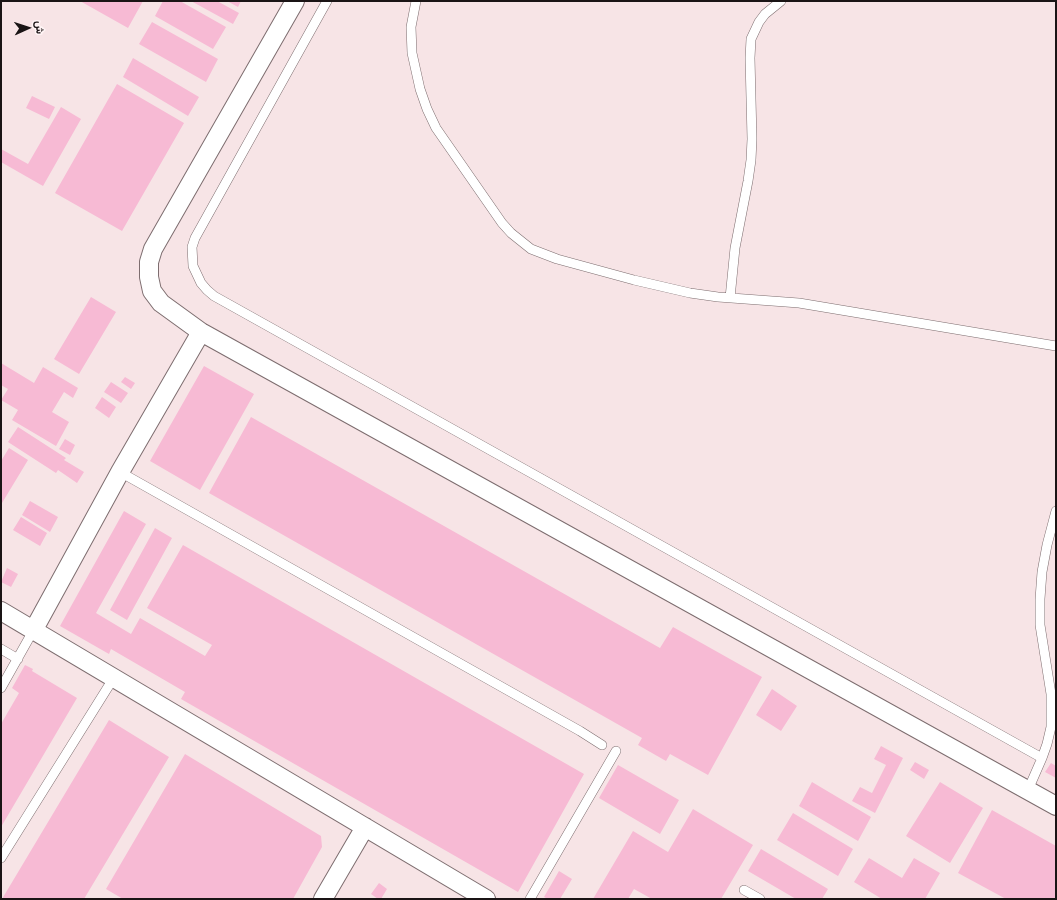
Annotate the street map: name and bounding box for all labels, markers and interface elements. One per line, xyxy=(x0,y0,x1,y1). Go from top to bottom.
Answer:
north arrow xyxy=(8,8,48,48)
text: ش xyxy=(33,20,47,34)

